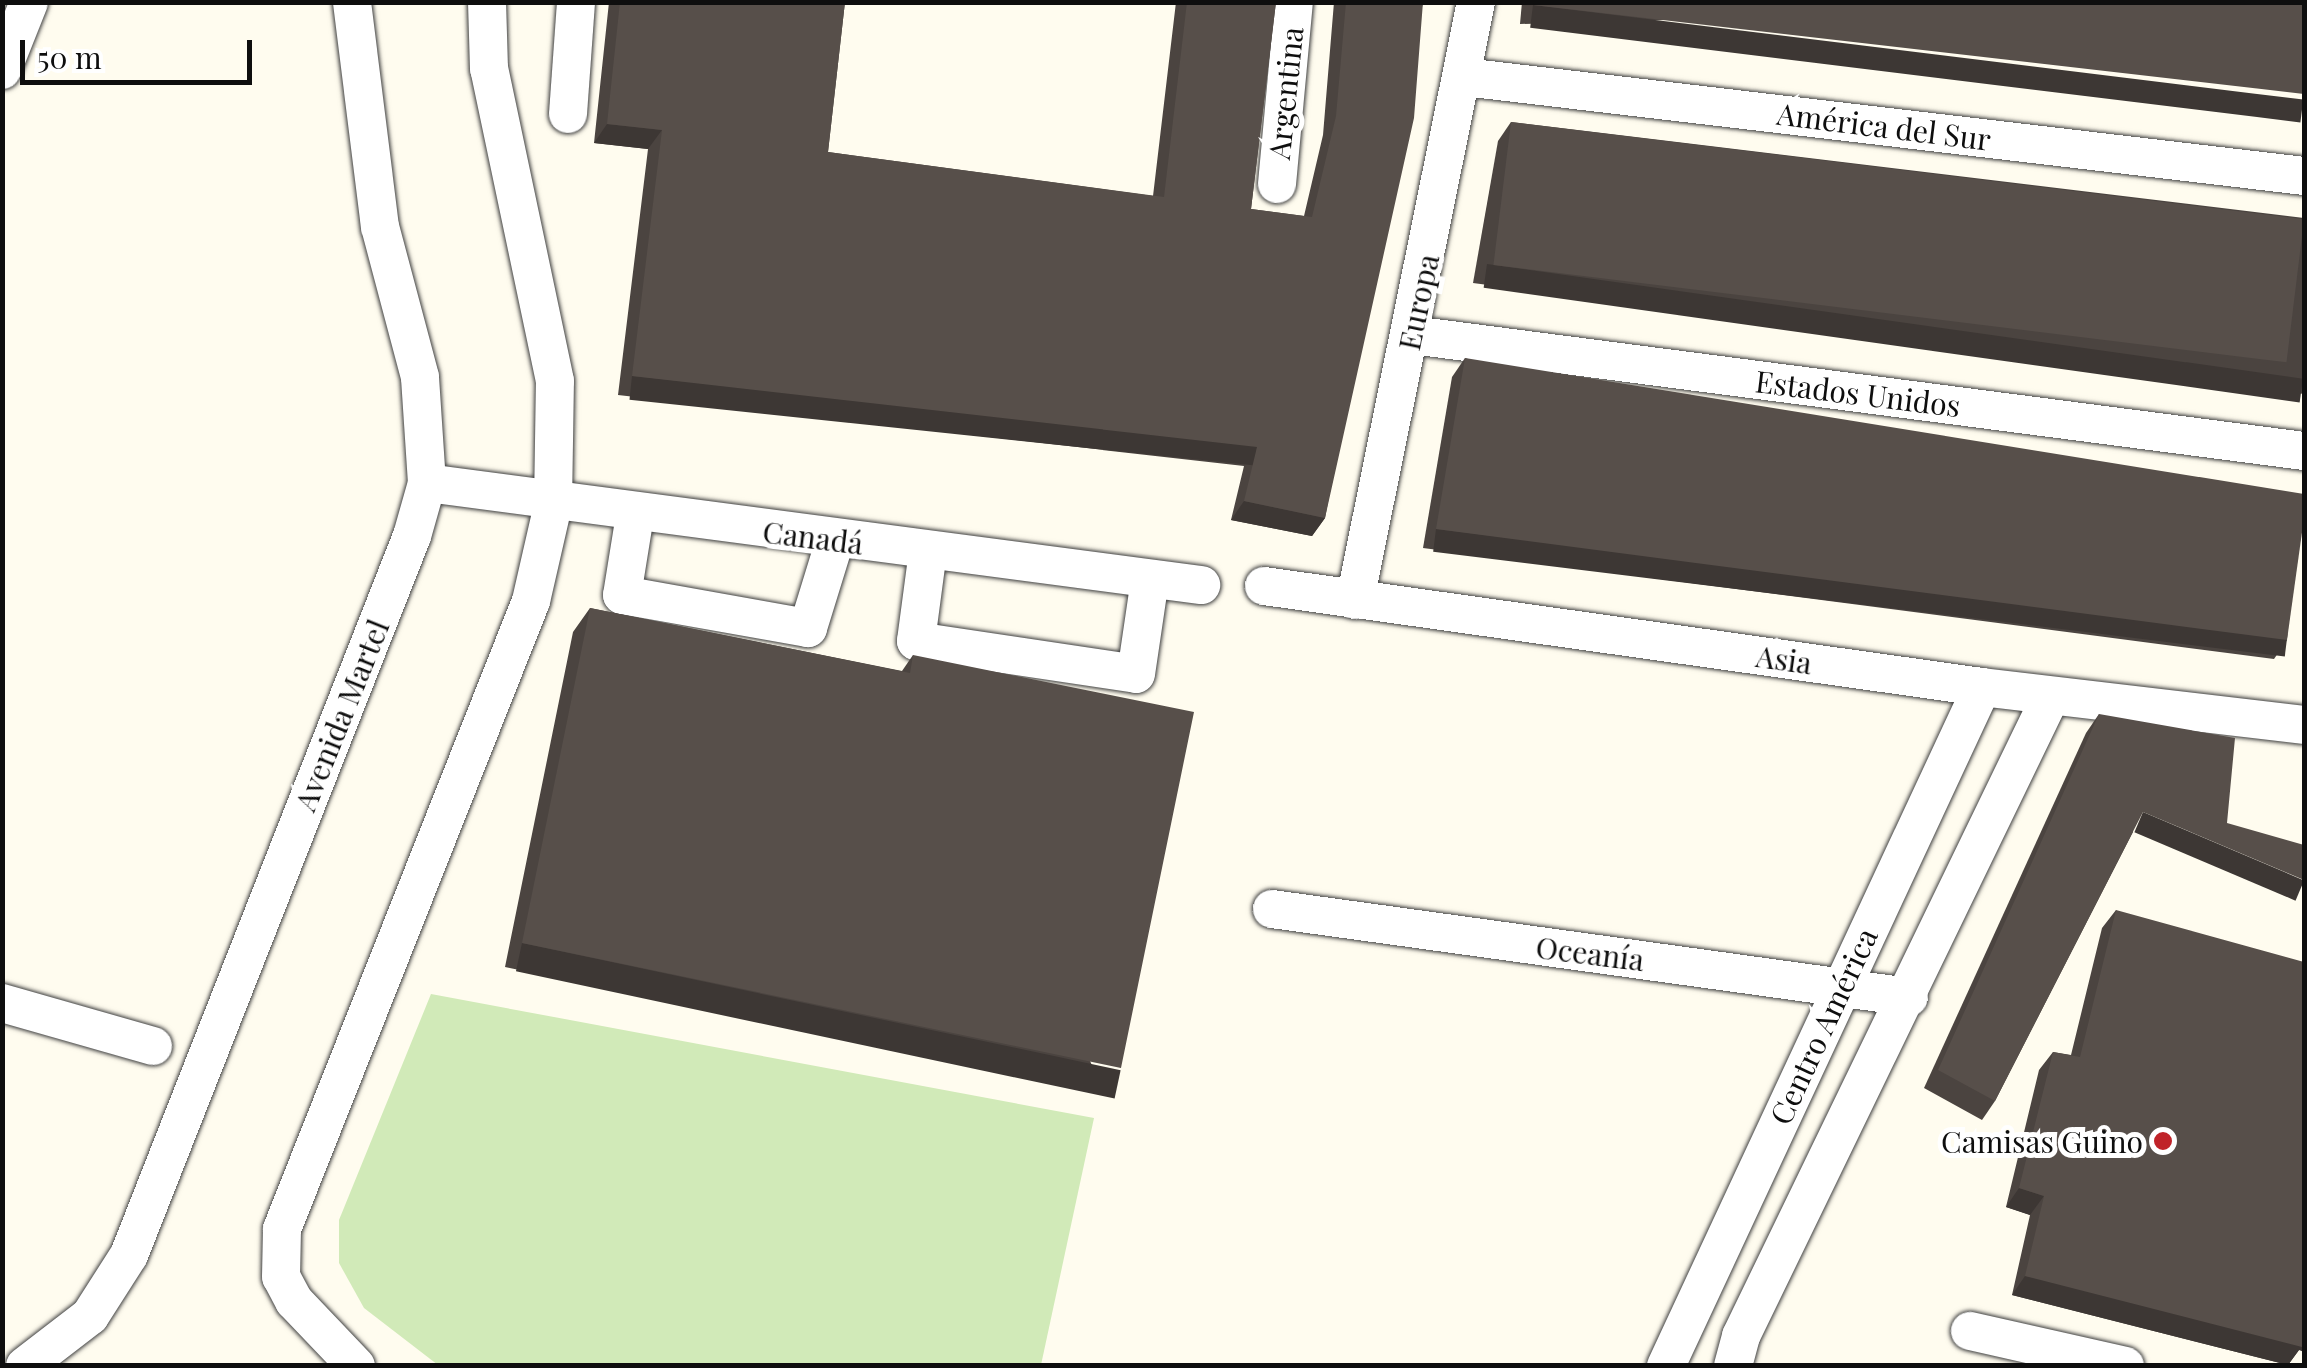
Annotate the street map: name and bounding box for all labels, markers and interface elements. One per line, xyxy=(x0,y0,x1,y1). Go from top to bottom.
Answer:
scale bar xyxy=(25,20,258,82)
street label: Argentina xyxy=(1260,25,1310,161)
text: 50 m xyxy=(37,37,102,77)
street label: América del Sur xyxy=(1775,95,1993,157)
street label: Europa xyxy=(1390,251,1446,353)
street label: Estados Unidos xyxy=(1754,363,1962,423)
street label: Canadá xyxy=(761,513,865,561)
street label: Avenida Martel xyxy=(286,614,396,816)
street label: Asia xyxy=(1754,637,1814,681)
street label: Centro América xyxy=(1762,922,1884,1130)
street label: Oceanía xyxy=(1534,929,1646,977)
place label: Camisas Guino xyxy=(1941,1123,2143,1159)
marker: Camisas Guino xyxy=(2152,1130,2174,1152)

